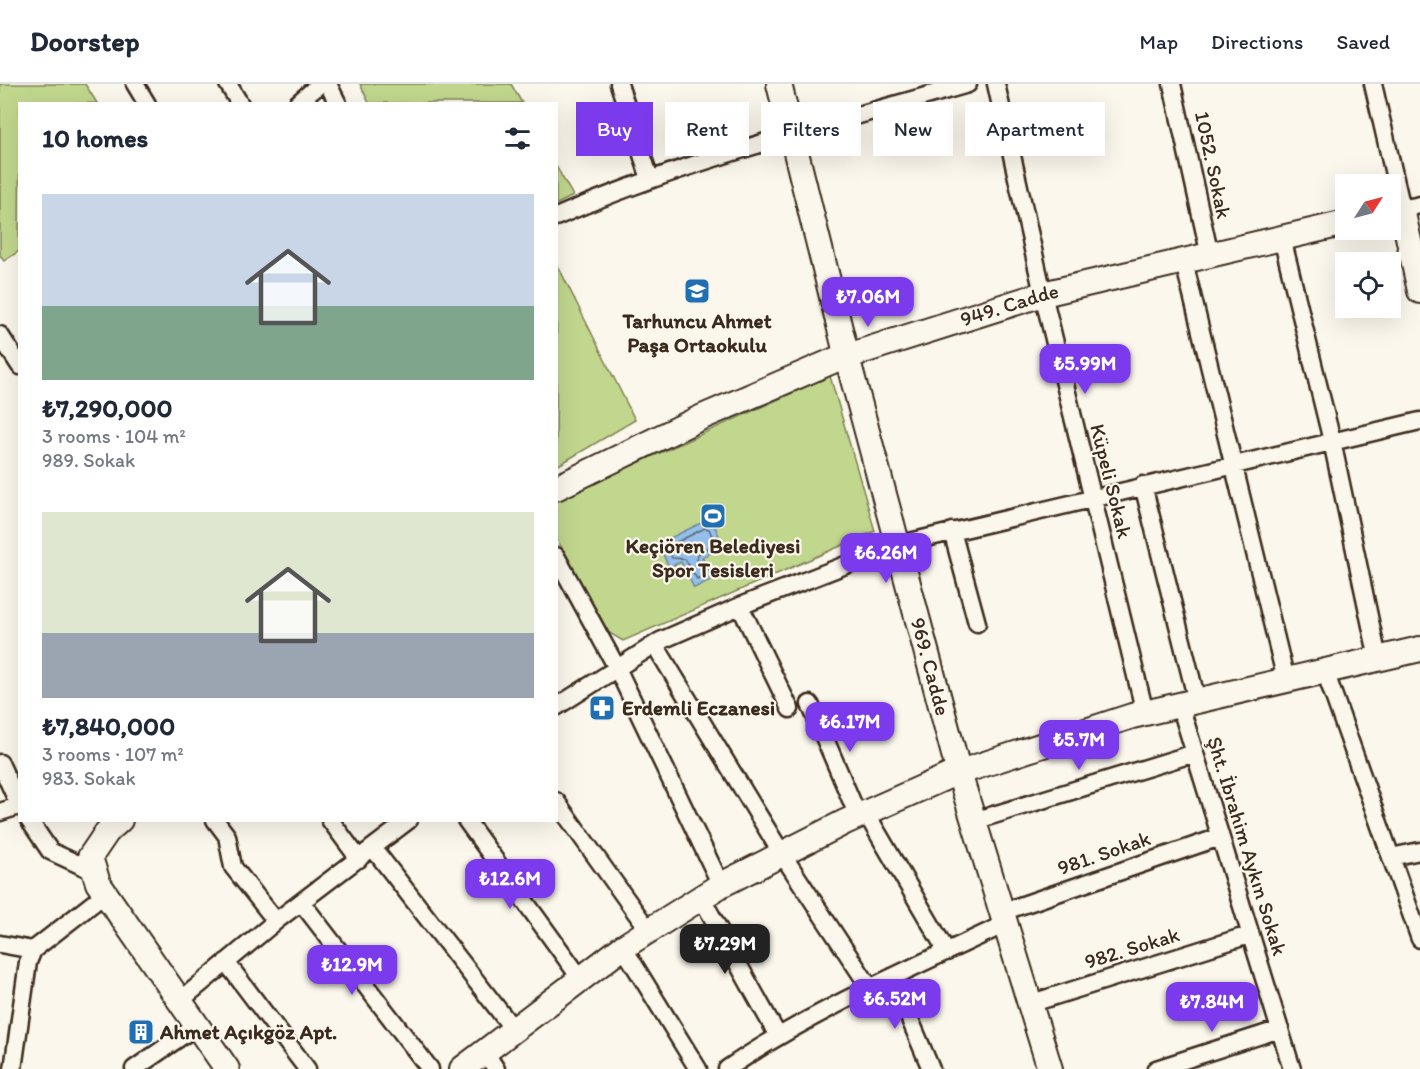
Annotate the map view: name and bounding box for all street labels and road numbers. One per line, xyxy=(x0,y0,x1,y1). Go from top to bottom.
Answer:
street label: 1052. Sokak xyxy=(1190,109,1237,221)
street label: 949. Cadde xyxy=(957,278,1061,331)
street label: Küpeli Sokak xyxy=(1085,421,1138,541)
street label: 969. Cadde xyxy=(906,615,956,718)
street label: Şht. İbrahim Aykın Sokak xyxy=(1202,733,1293,958)
street label: 981. Sokak xyxy=(1054,825,1154,880)
street label: 982. Sokak xyxy=(1081,921,1183,974)

